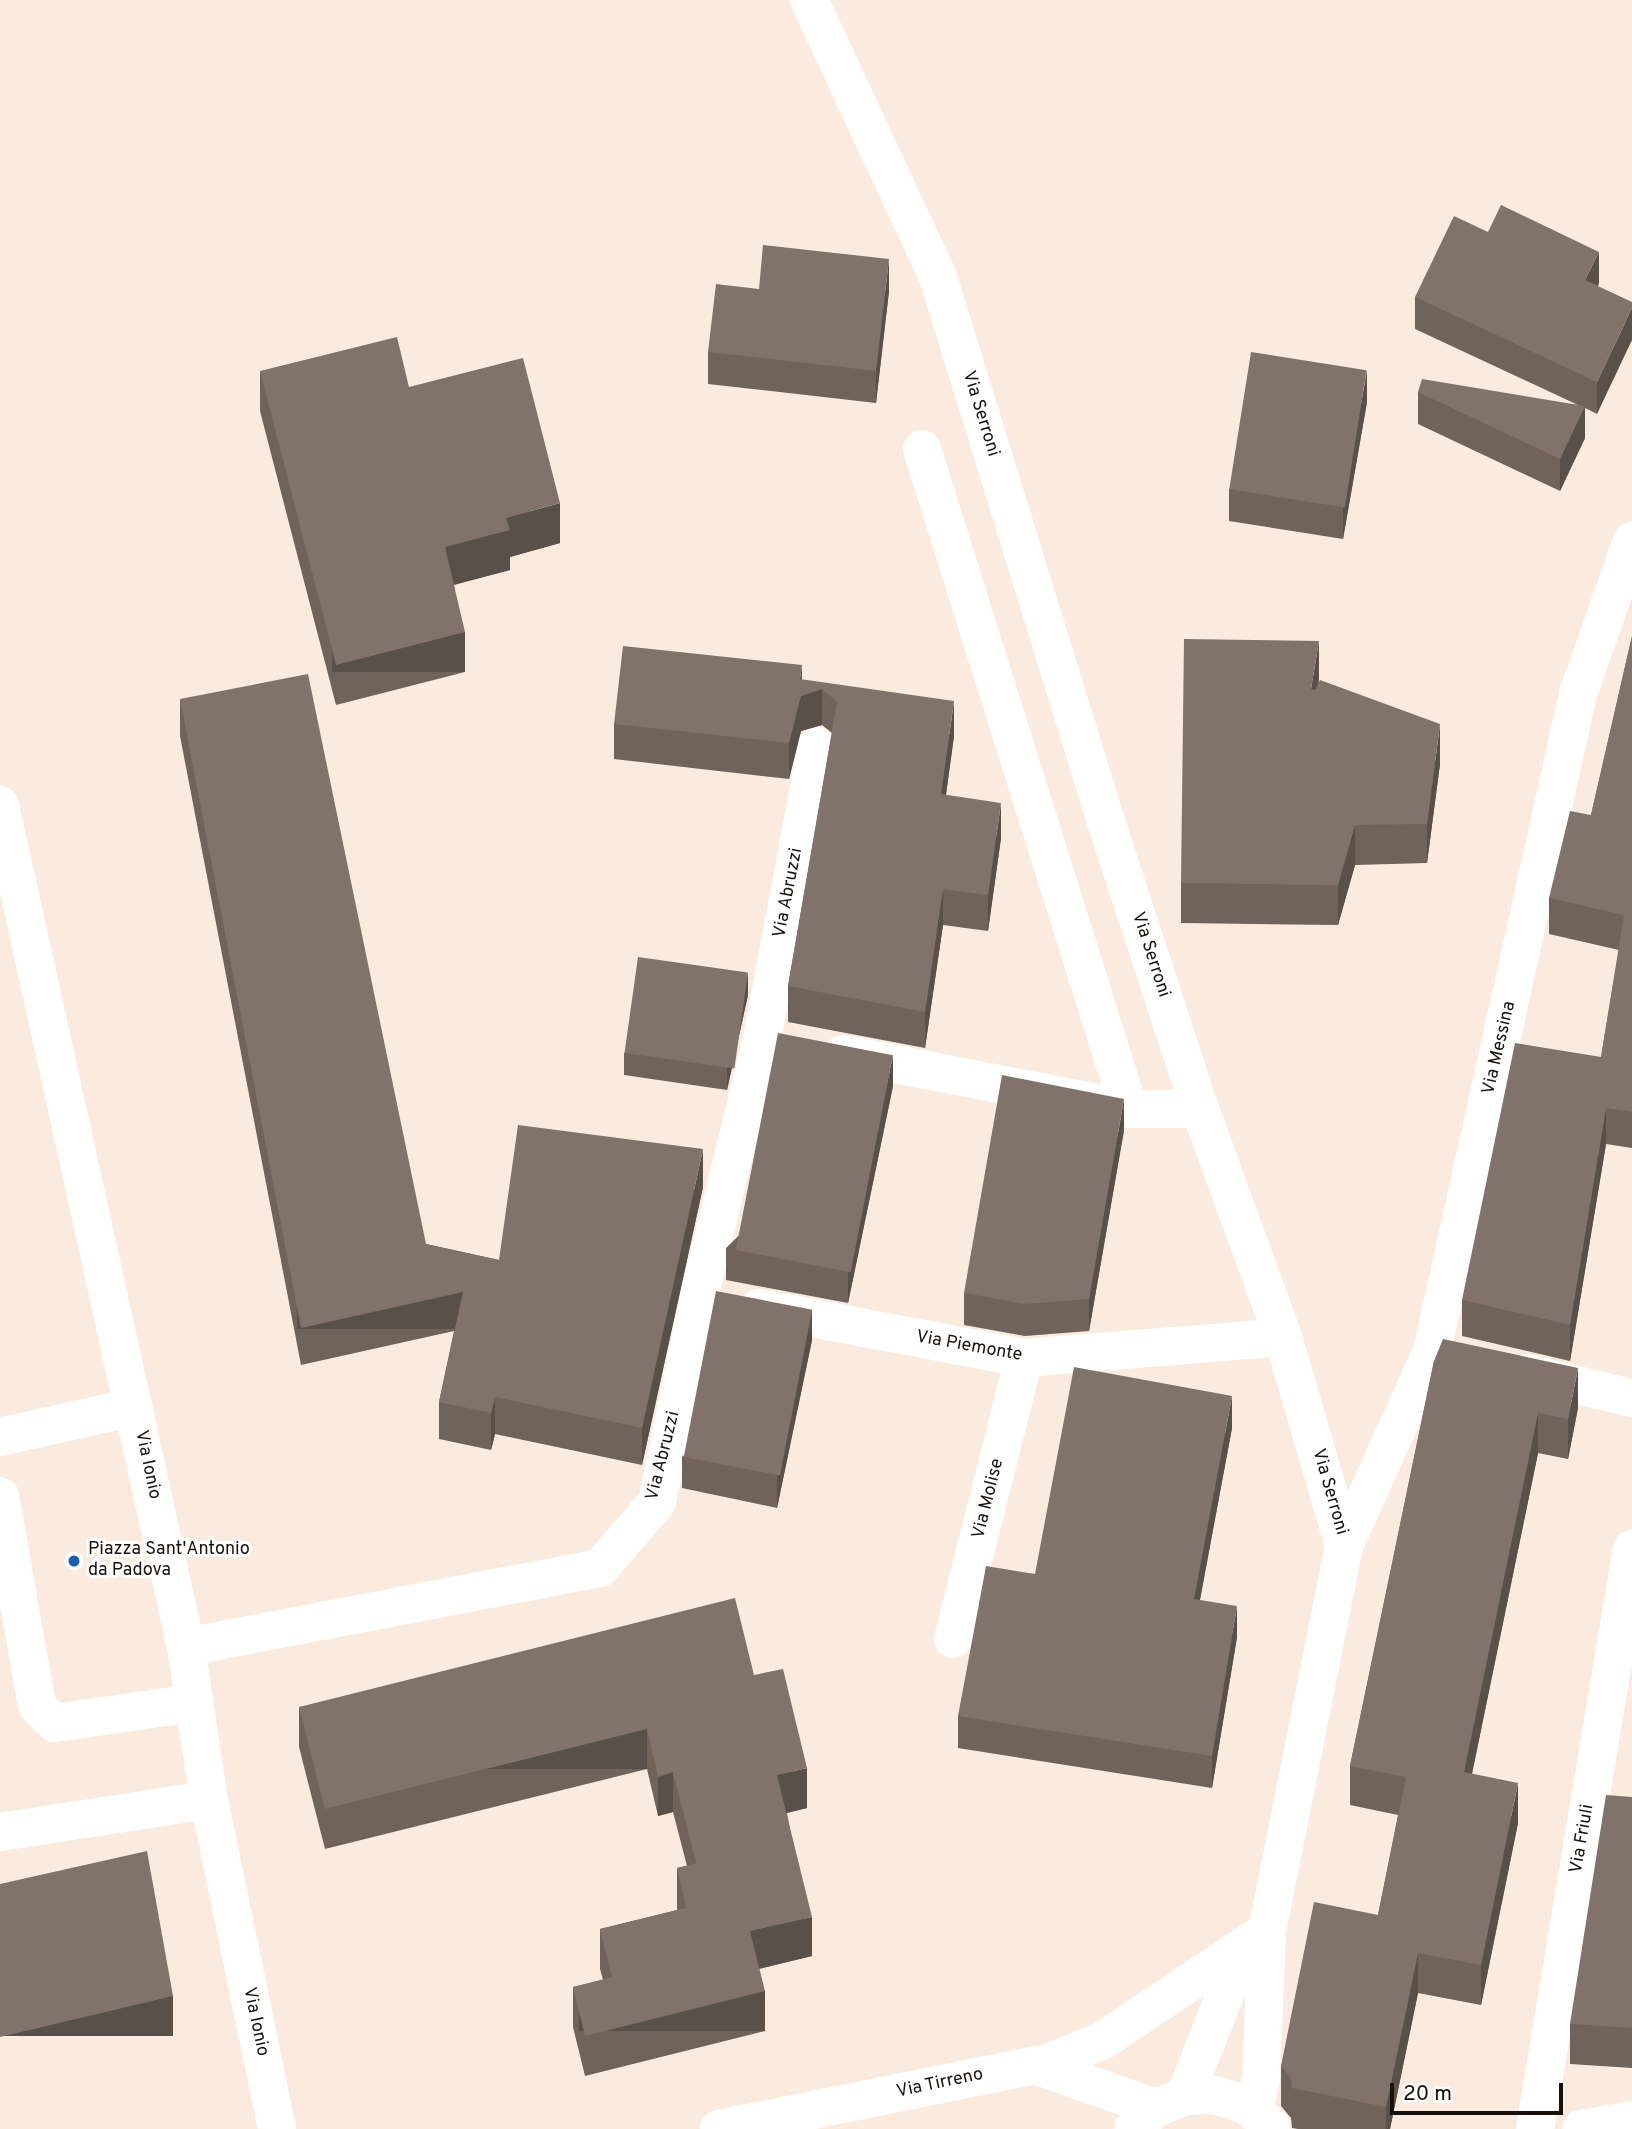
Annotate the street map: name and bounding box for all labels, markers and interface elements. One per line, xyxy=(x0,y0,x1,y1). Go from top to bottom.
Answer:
street label: Via Serroni xyxy=(957,369,1003,459)
street label: Via Abruzzi xyxy=(770,846,808,940)
street label: Via Serroni xyxy=(1126,910,1174,1000)
street label: Via Messina xyxy=(1479,999,1521,1097)
street label: Via Piemonte xyxy=(914,1327,1024,1367)
street label: Via Abruzzi xyxy=(642,1409,686,1503)
street label: Via Ionio xyxy=(129,1429,165,1501)
street label: Via Serroni xyxy=(1306,1447,1352,1537)
street label: Via Molise xyxy=(969,1457,1009,1541)
place label: Piazza Sant'Antonio da Padova xyxy=(88,1540,250,1582)
marker: Piazza Sant'Antonio da Padova xyxy=(66,1553,82,1569)
street label: Via Friuli xyxy=(1566,1803,1600,1875)
street label: Via Ionio xyxy=(237,1986,273,2058)
street label: Via Tirreno xyxy=(894,2064,986,2104)
scale bar xyxy=(1394,2070,1567,2114)
text: 20 m xyxy=(1403,2081,1452,2108)

